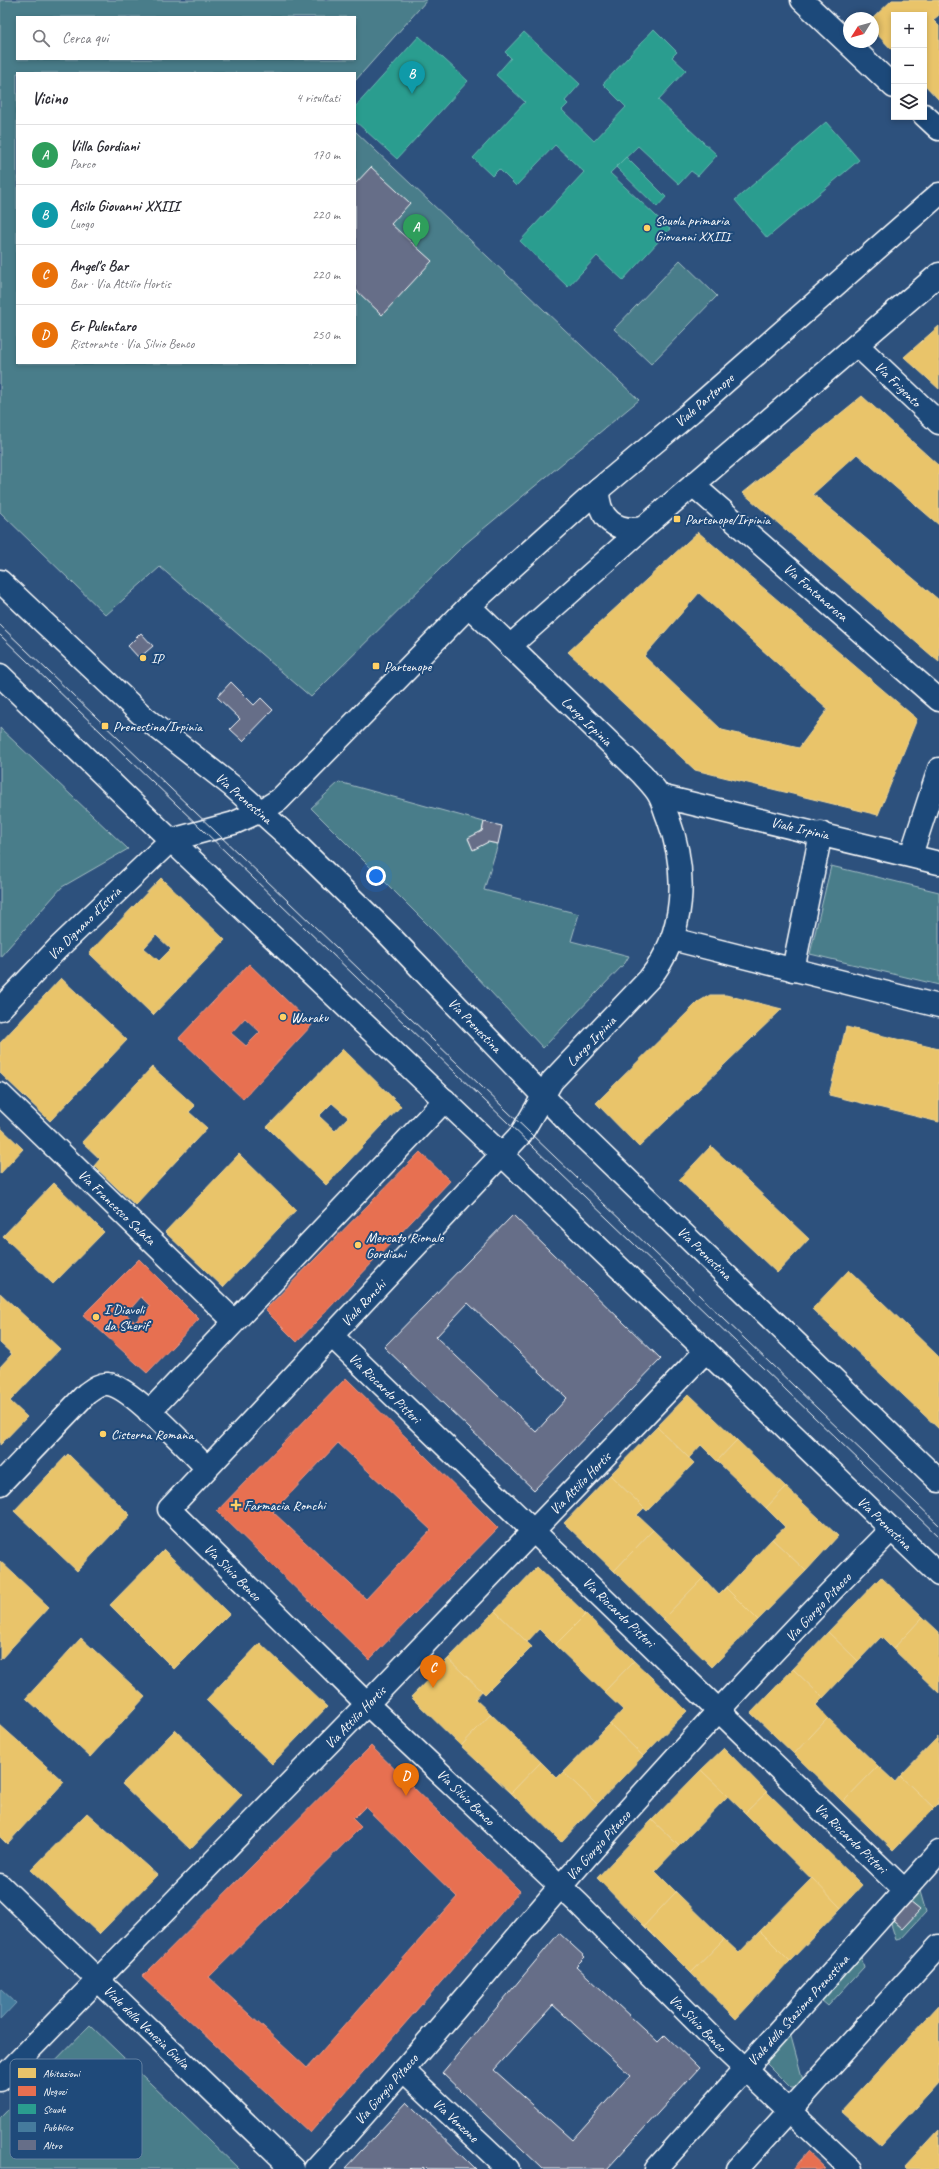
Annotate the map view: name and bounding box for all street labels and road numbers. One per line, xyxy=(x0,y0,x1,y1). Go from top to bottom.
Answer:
street label: Via Frigento xyxy=(871,358,926,412)
street label: Viale Partenope xyxy=(671,369,738,431)
street label: Via Fontanarosa xyxy=(780,560,852,625)
street label: Largo Irpinia xyxy=(558,693,616,750)
street label: Via Prenestina xyxy=(212,769,276,828)
street label: Viale Irpinia xyxy=(769,814,832,844)
street label: Via Dignano d'Istria xyxy=(44,882,125,963)
street label: Via Prenestina xyxy=(444,995,506,1057)
street label: Largo Irpinia xyxy=(563,1012,620,1070)
street label: Via Francesco Salata xyxy=(74,1166,160,1250)
street label: Via Prenestina xyxy=(674,1223,736,1284)
street label: Viale Ronchi xyxy=(337,1275,391,1330)
street label: Via Riccardo Pitteri xyxy=(345,1350,426,1429)
street label: Via Attilio Hortis xyxy=(546,1448,615,1518)
street label: Via Prenestina xyxy=(854,1493,916,1554)
street label: Via Silvio Benco xyxy=(201,1540,266,1605)
street label: Via Giorgio Pitacco xyxy=(782,1568,855,1645)
street label: Via Riccardo Pitteri xyxy=(579,1574,660,1653)
street label: Via Attilio Hortis xyxy=(321,1682,390,1752)
street label: Via Silvio Benco xyxy=(433,1766,499,1830)
street label: Via Riccardo Pitteri xyxy=(811,1800,892,1879)
street label: Via Giorgio Pitacco xyxy=(563,1806,635,1884)
street label: Viale della Stazione Prenestina xyxy=(744,1951,853,2070)
street label: Viale della Venezia Giulia xyxy=(100,1982,194,2073)
street label: Via Silvio Benco xyxy=(666,1991,731,2056)
street label: Via Giorgio Pitacco xyxy=(351,2050,422,2128)
street label: Via Venzone xyxy=(429,2095,483,2147)

